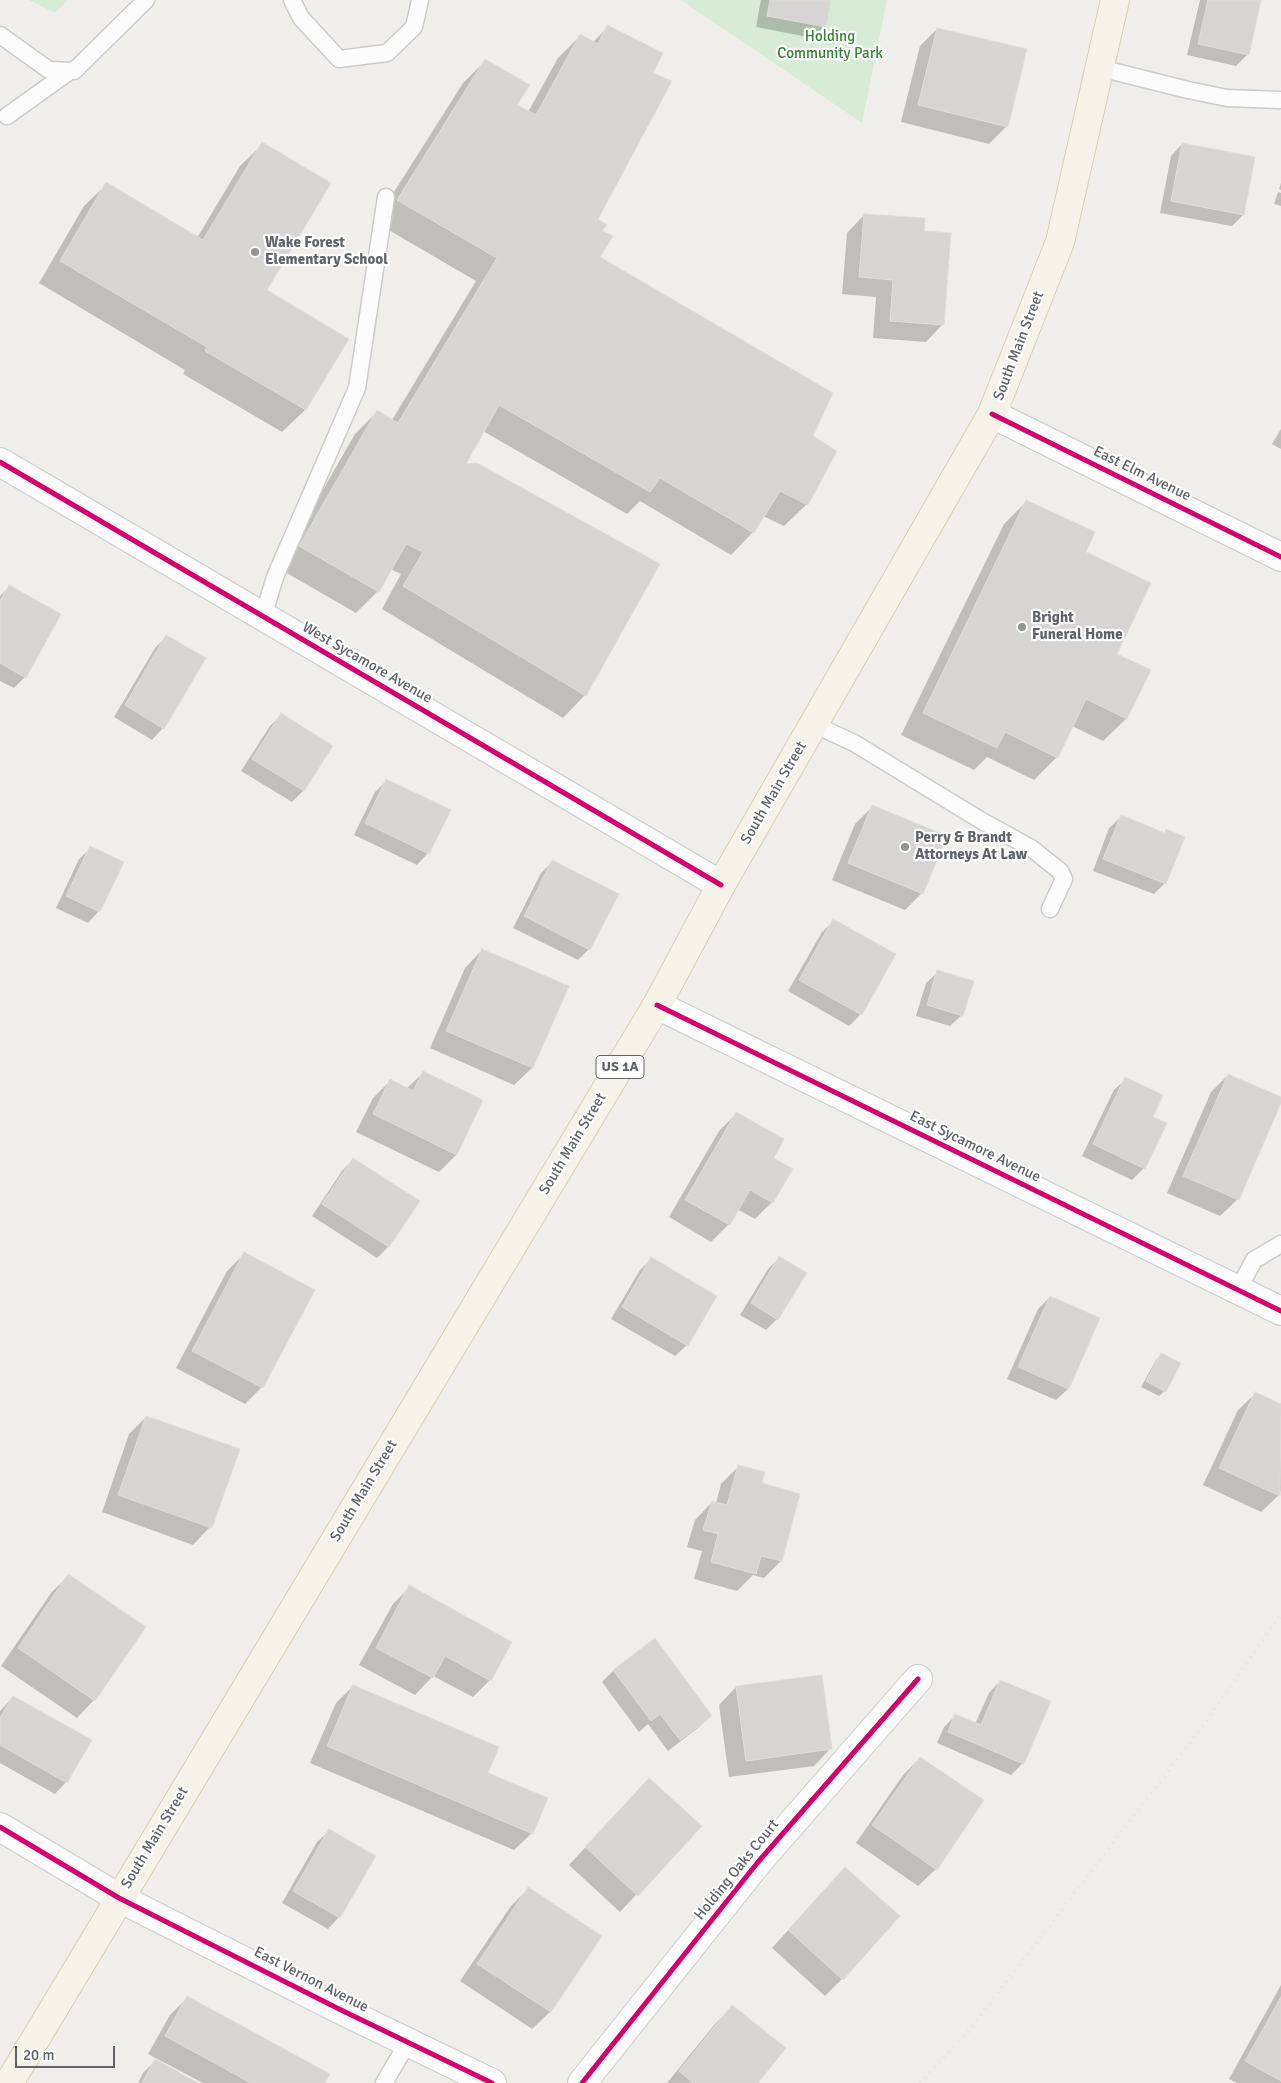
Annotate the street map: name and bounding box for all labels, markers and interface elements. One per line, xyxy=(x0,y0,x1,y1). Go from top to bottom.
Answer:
park label: Holding Community Park xyxy=(777,28,883,63)
place label: Wake Forest Elementary School xyxy=(265,234,388,269)
marker: Wake Forest Elementary School xyxy=(249,246,261,258)
street label: South Main Street xyxy=(990,289,1048,403)
street label: East Elm Avenue xyxy=(1090,443,1194,505)
place label: Bright Funeral Home xyxy=(1032,609,1123,644)
street label: West Sycamore Avenue xyxy=(299,618,435,708)
marker: Bright Funeral Home xyxy=(1016,621,1028,633)
street label: South Main Street xyxy=(737,739,811,847)
place label: Perry & Brandt Attorneys At Law xyxy=(915,829,1027,864)
marker: Perry & Brandt Attorneys At Law xyxy=(899,841,911,853)
road number: US 1A xyxy=(596,1056,644,1078)
street label: South Main Street xyxy=(536,1090,610,1198)
street label: East Sycamore Avenue xyxy=(907,1107,1043,1187)
street label: South Main Street xyxy=(327,1437,401,1545)
street label: South Main Street xyxy=(118,1784,192,1892)
street label: Holding Oaks Court xyxy=(691,1816,783,1924)
street label: East Vernon Avenue xyxy=(251,1943,371,2017)
scale bar xyxy=(18,2036,118,2068)
text: 20 m xyxy=(23,2046,54,2064)

